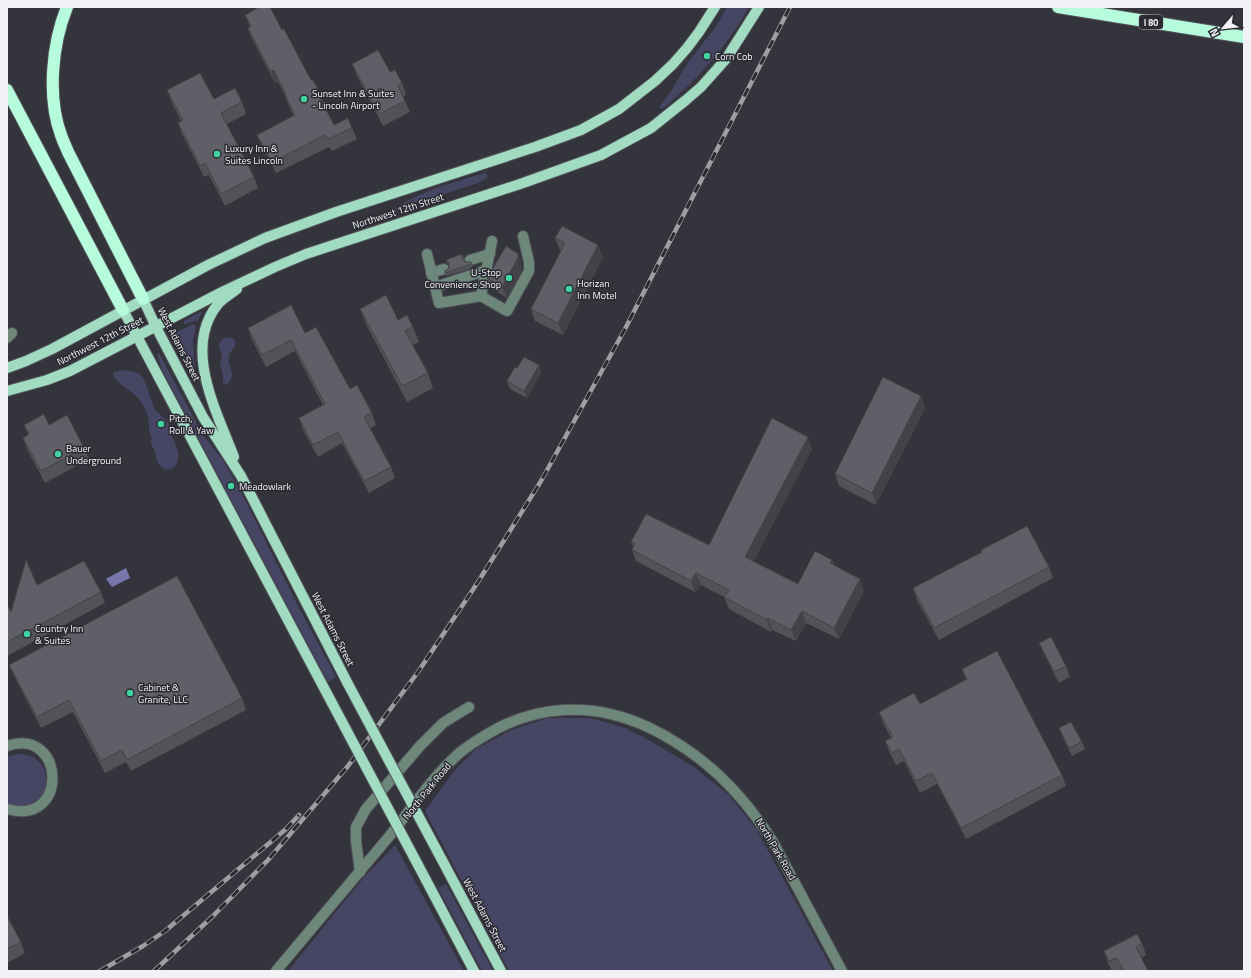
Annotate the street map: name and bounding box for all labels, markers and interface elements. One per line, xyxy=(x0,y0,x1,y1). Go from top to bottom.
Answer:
north arrow xyxy=(1203,8,1243,48)
road number: I 80 xyxy=(1139,15,1163,29)
text: N xyxy=(1205,26,1223,40)
place label: Corn Cob xyxy=(715,49,753,64)
marker: Corn Cob xyxy=(702,51,712,61)
place label: Sunset Inn & Suites - Lincoln Airport xyxy=(312,86,394,113)
marker: Sunset Inn & Suites - Lincoln Airport xyxy=(299,94,309,104)
place label: Luxury Inn & Suites Lincoln xyxy=(225,141,283,168)
marker: Luxury Inn & Suites Lincoln xyxy=(212,149,222,159)
street label: Northwest 12th Street xyxy=(350,189,446,233)
place label: U-Stop Convenience Shop xyxy=(424,265,501,292)
marker: U-Stop Convenience Shop xyxy=(504,273,514,283)
place label: Horizan Inn Motel xyxy=(577,276,617,303)
marker: Horizan Inn Motel xyxy=(564,284,574,294)
street label: West Adams Street xyxy=(154,304,204,384)
street label: Northwest 12th Street xyxy=(54,312,146,369)
place label: Pitch, Roll & Yaw xyxy=(169,411,214,438)
marker: Pitch, Roll & Yaw xyxy=(156,419,166,429)
place label: Bauer Underground xyxy=(66,441,121,468)
marker: Bauer Underground xyxy=(53,449,63,459)
place label: Meadowlark xyxy=(239,479,291,494)
marker: Meadowlark xyxy=(226,481,236,491)
street label: West Adams Street xyxy=(308,589,358,669)
place label: Country Inn & Suites xyxy=(35,621,83,648)
marker: Country Inn & Suites xyxy=(22,629,32,639)
place label: Cabinet & Granite, LLC xyxy=(138,680,189,707)
marker: Cabinet & Granite, LLC xyxy=(125,688,135,698)
street label: North Park Road xyxy=(399,759,455,823)
street label: North Park Road xyxy=(752,815,800,883)
street label: West Adams Street xyxy=(459,876,511,955)

